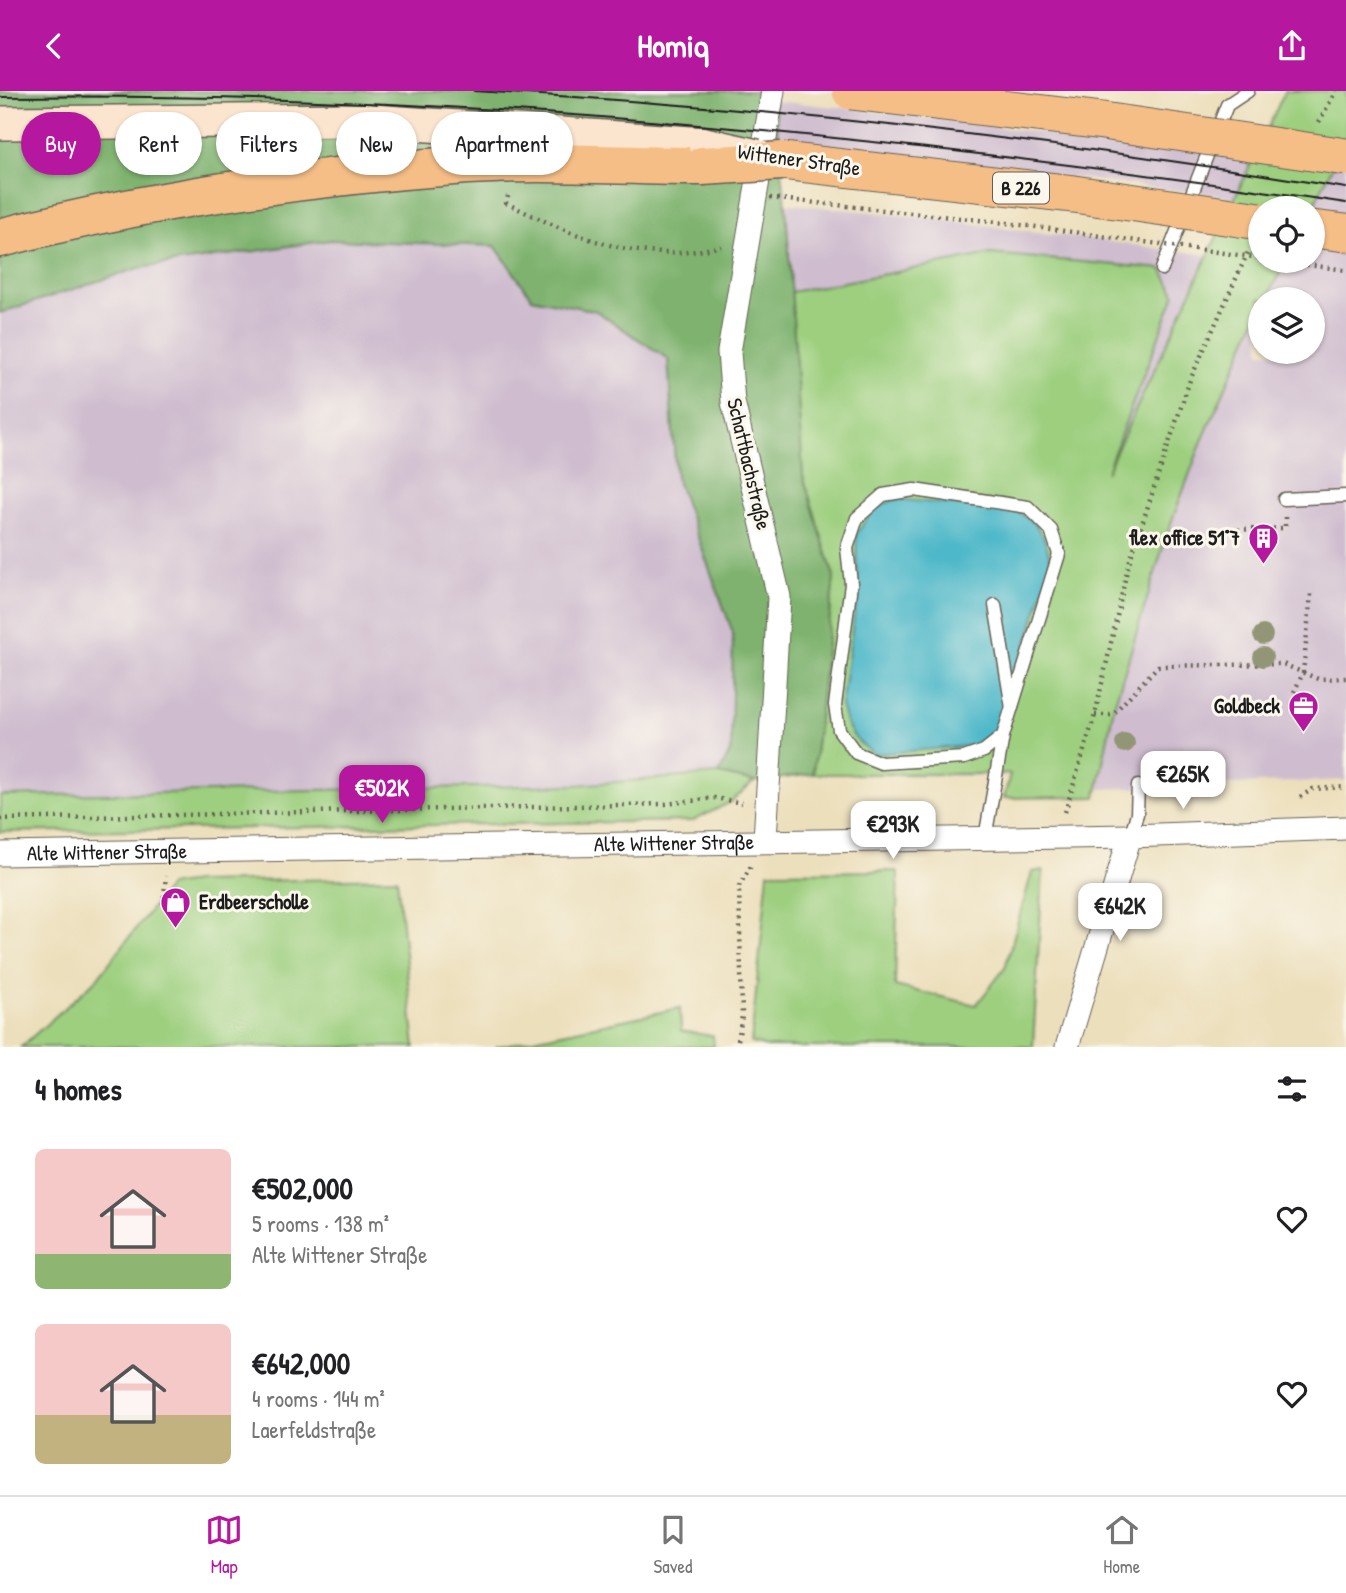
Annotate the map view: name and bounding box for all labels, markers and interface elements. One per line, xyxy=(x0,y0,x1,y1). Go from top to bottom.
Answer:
text: Homiq xyxy=(637,24,709,67)
icon: back xyxy=(35,27,73,65)
icon: share xyxy=(1273,27,1311,65)
chip: Buy xyxy=(21,112,101,175)
chip: Rent xyxy=(115,112,202,175)
chip: Filters xyxy=(216,112,322,175)
chip: New xyxy=(336,112,417,175)
chip: Apartment xyxy=(431,112,573,175)
street label: Wittener Straße xyxy=(736,137,862,182)
road number: B 226 xyxy=(993,173,1049,204)
map controls xyxy=(1248,196,1325,364)
button: locate xyxy=(1248,196,1325,273)
button: layers xyxy=(1248,287,1325,364)
street label: Schattbachstraße xyxy=(720,395,779,533)
building icon: flex office 51°7 xyxy=(1246,521,1280,565)
place label: flex office 51°7 xyxy=(1128,523,1240,552)
office icon: Goldbeck xyxy=(1286,689,1320,733)
place label: Goldbeck xyxy=(1214,691,1280,720)
pin: €265K xyxy=(1134,751,1232,811)
text: €265K xyxy=(1157,758,1209,789)
pin: €502K xyxy=(333,765,431,825)
text: €502K xyxy=(355,772,409,803)
pin: €293K xyxy=(844,801,942,861)
text: €293K xyxy=(867,808,919,839)
street label: Alte Wittener Straße xyxy=(594,827,754,859)
street label: Alte Wittener Straße xyxy=(27,836,187,868)
pin: €642K xyxy=(1071,883,1169,943)
shop icon: Erdbeerscholle xyxy=(159,885,193,929)
place label: Erdbeerscholle xyxy=(199,887,310,916)
text: €642K xyxy=(1094,890,1146,921)
text: 4 homes xyxy=(35,1069,122,1109)
icon: filters xyxy=(1273,1070,1311,1108)
text: €502,000 xyxy=(252,1168,353,1208)
icon: home xyxy=(91,1177,175,1261)
icon: heart xyxy=(1273,1200,1311,1238)
text: 5 rooms · 138 m² xyxy=(252,1208,389,1239)
text: Alte Wittener Straße xyxy=(252,1239,427,1270)
text: €642,000 xyxy=(252,1343,350,1383)
icon: home xyxy=(91,1352,175,1436)
icon: heart xyxy=(1273,1375,1311,1413)
text: 4 rooms · 144 m² xyxy=(252,1383,385,1414)
text: Laerfeldstraße xyxy=(252,1414,376,1445)
tab: Map xyxy=(205,1511,243,1579)
tab: Saved xyxy=(654,1511,692,1579)
tab: Home xyxy=(1103,1511,1141,1579)

